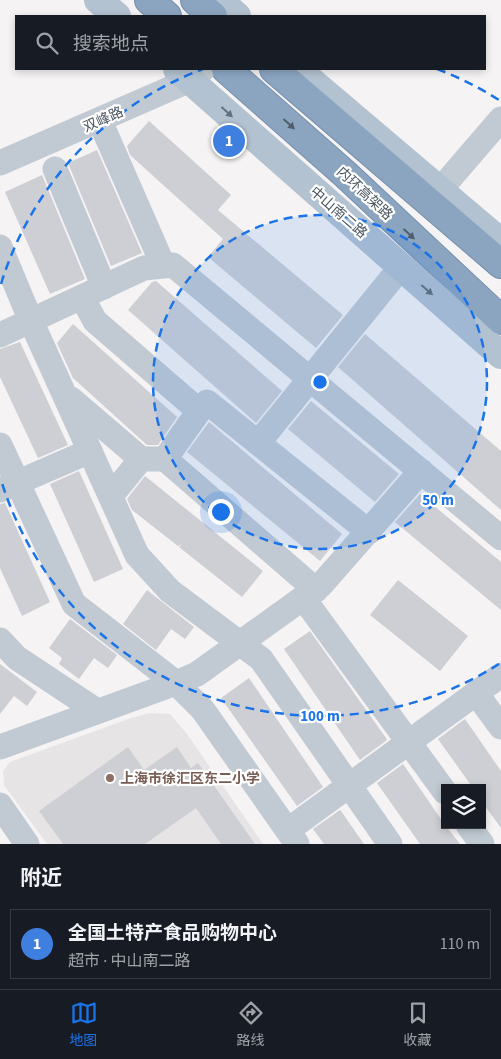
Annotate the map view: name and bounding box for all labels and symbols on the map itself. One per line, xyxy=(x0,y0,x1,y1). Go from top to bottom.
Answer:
street label: 双峰路 xyxy=(80,102,127,138)
one-way arrow xyxy=(220,107,233,118)
one-way arrow xyxy=(282,119,295,130)
pin: 1 xyxy=(213,122,245,160)
street label: 内环高架路 xyxy=(332,163,397,225)
street label: 中山南二路 xyxy=(305,182,371,243)
one-way arrow xyxy=(403,228,415,240)
one-way arrow xyxy=(420,284,432,296)
centre of rings xyxy=(311,373,329,391)
text: 50 m xyxy=(422,490,454,511)
your location xyxy=(208,499,234,525)
text: 100 m xyxy=(300,706,340,727)
place label: 上海市徐汇区东二小学 xyxy=(120,769,260,789)
marker: 上海市徐汇区东二小学 xyxy=(104,772,116,784)

